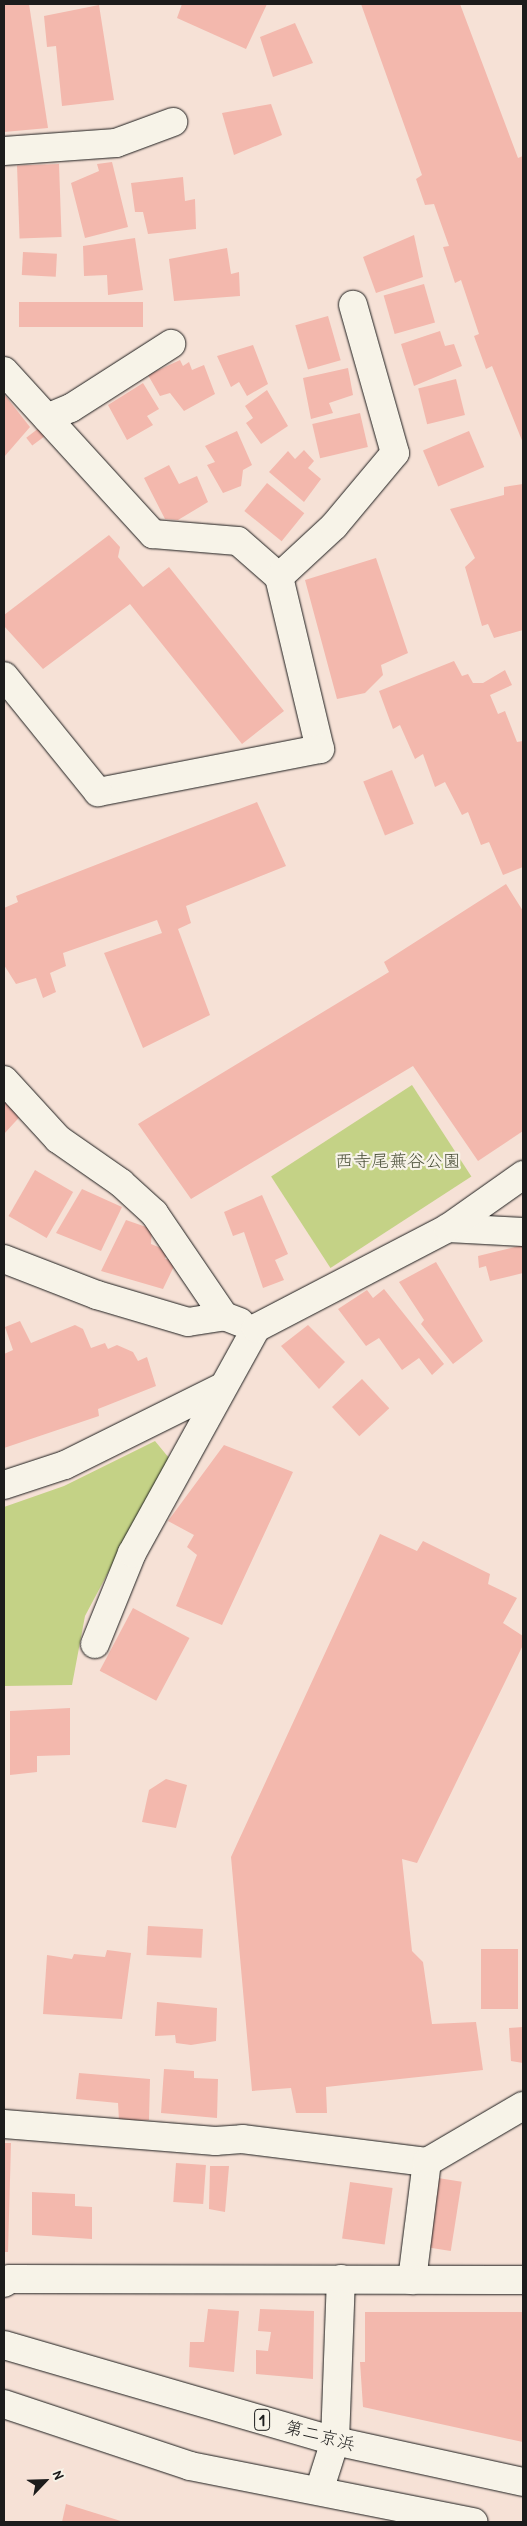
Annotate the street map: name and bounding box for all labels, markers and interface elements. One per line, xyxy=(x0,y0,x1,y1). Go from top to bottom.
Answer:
park label: 西寺尾蕪谷公園 xyxy=(335,1150,461,1172)
road number: 1 xyxy=(253,2406,271,2434)
street label: 第二京浜 xyxy=(282,2416,358,2456)
north arrow xyxy=(20,2456,70,2506)
text: N xyxy=(49,2467,69,2482)

